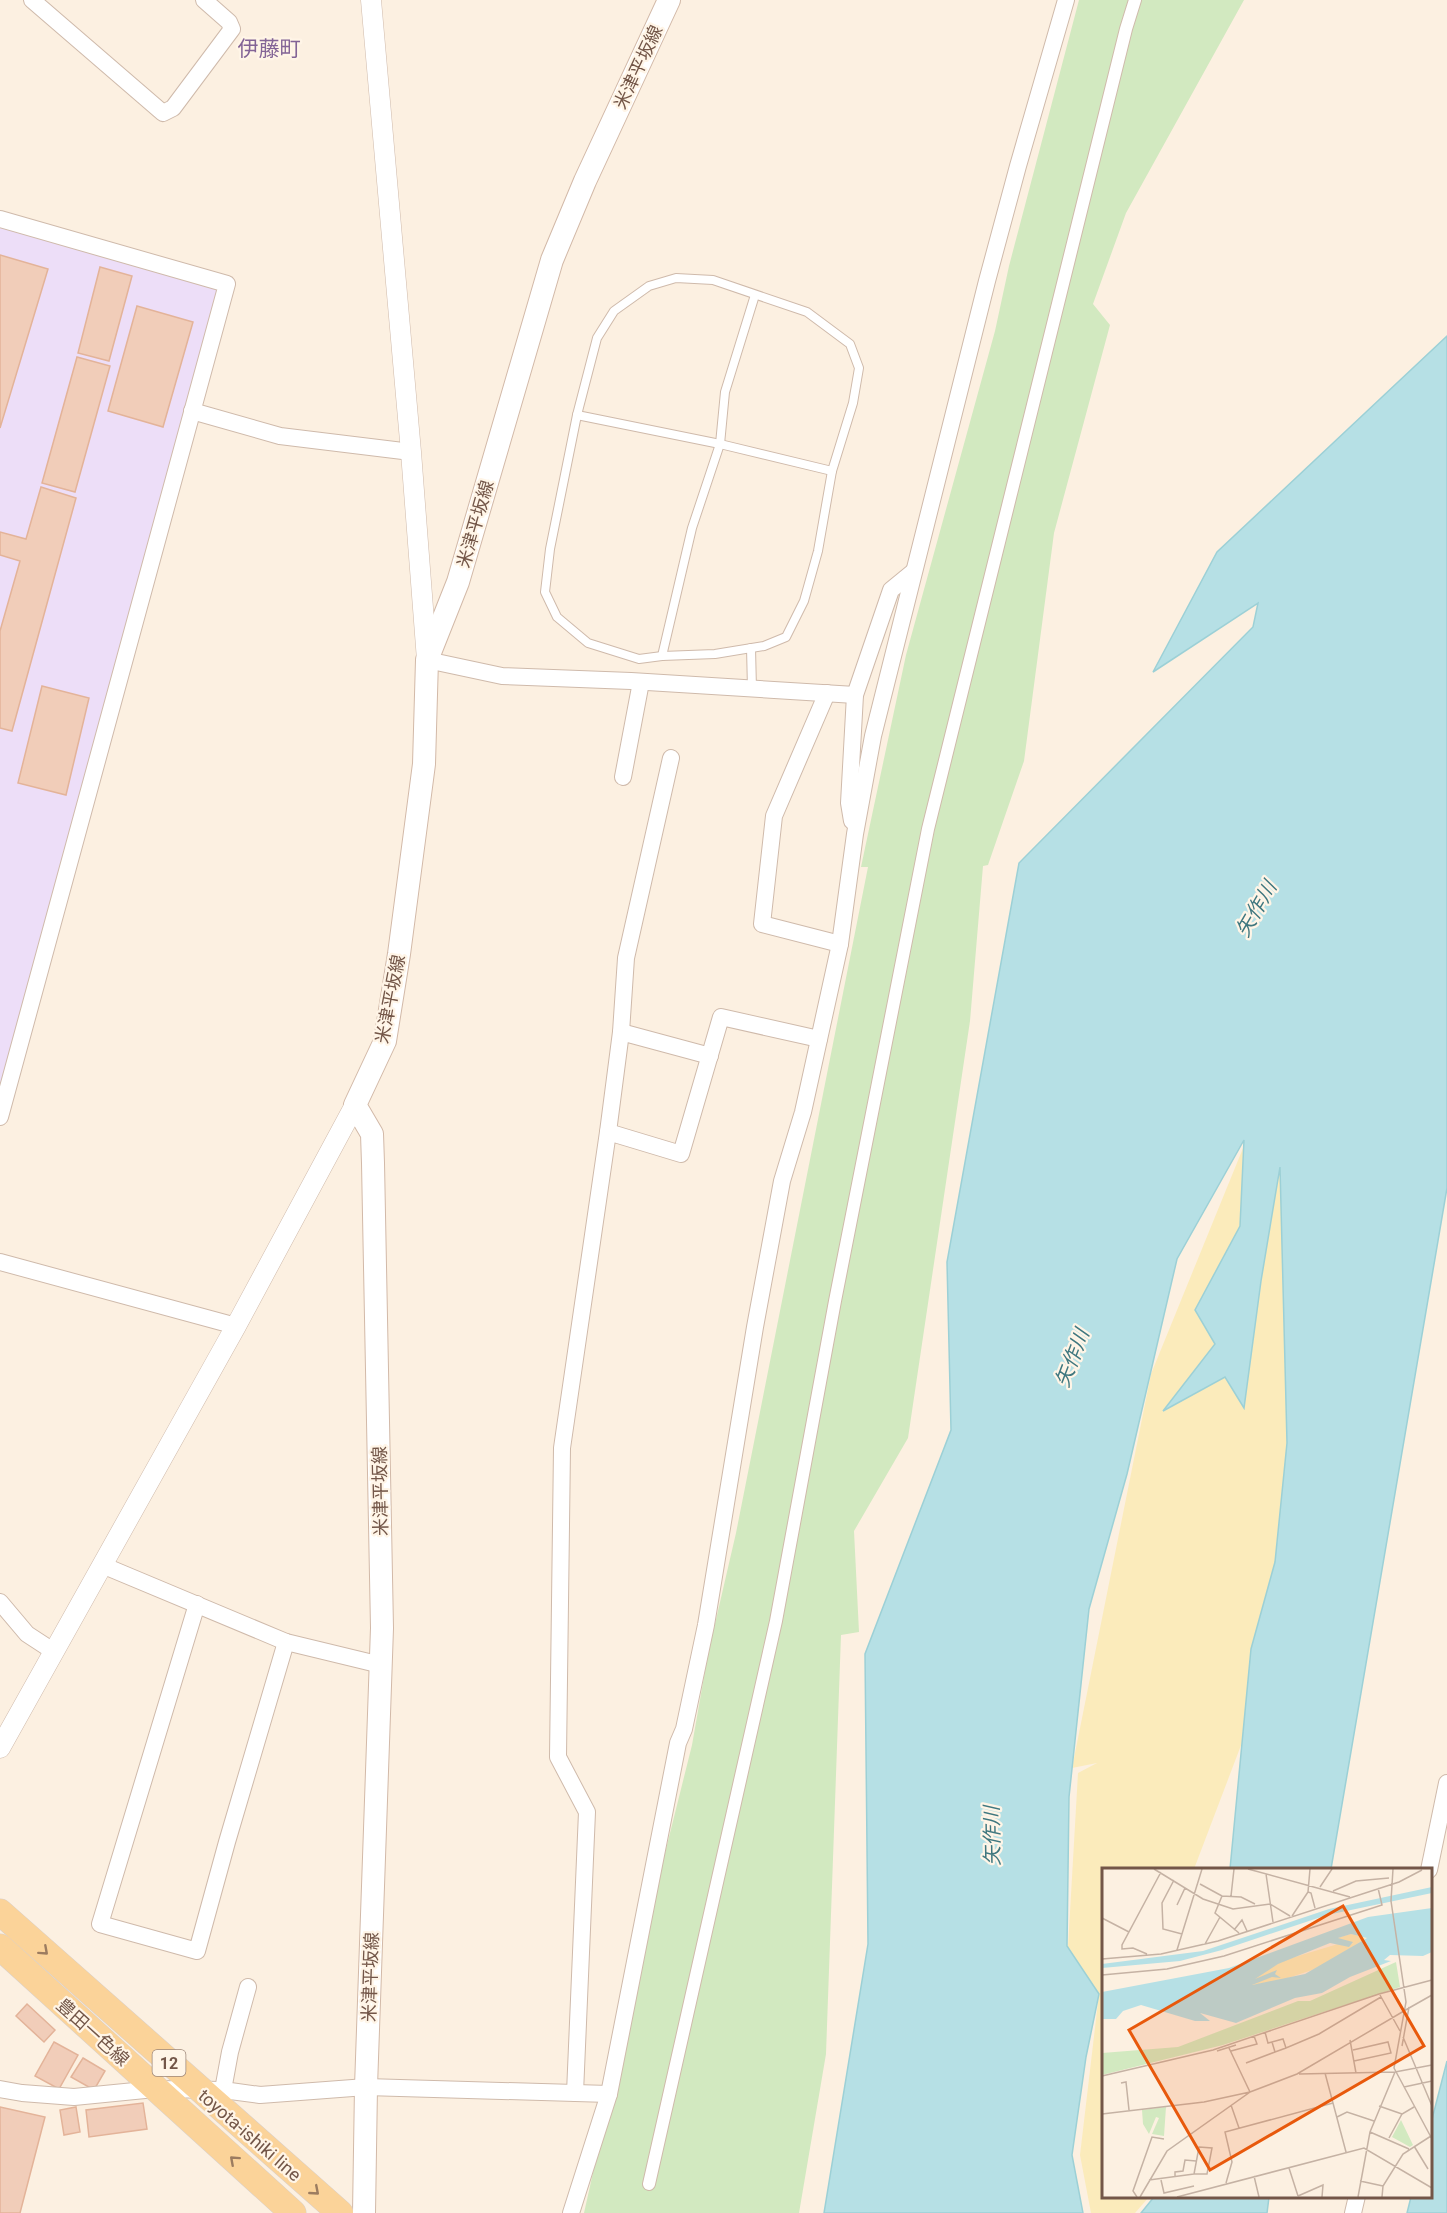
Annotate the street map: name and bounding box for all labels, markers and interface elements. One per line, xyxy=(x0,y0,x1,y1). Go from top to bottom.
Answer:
street label: 米津平坂線 xyxy=(609,22,667,112)
district label: 伊藤町 xyxy=(238,37,301,61)
street label: 米津平坂線 xyxy=(453,478,497,570)
water label: 矢作川 xyxy=(1231,875,1282,941)
street label: 米津平坂線 xyxy=(371,953,409,1045)
water label: 矢作川 xyxy=(1050,1324,1095,1390)
street label: 米津平坂線 xyxy=(369,1446,391,1536)
water label: 矢作川 xyxy=(979,1804,1005,1866)
inset map xyxy=(1102,1868,1432,2198)
street label: 米津平坂線 xyxy=(358,1932,382,2022)
one-way arrow xyxy=(37,1944,47,1955)
street label: 豊田一色線 xyxy=(53,1994,133,2070)
road number: 12 xyxy=(152,2050,186,2076)
street label: toyota-ishiki line xyxy=(194,2085,306,2185)
one-way arrow xyxy=(230,2156,241,2167)
one-way arrow xyxy=(308,2184,319,2195)

